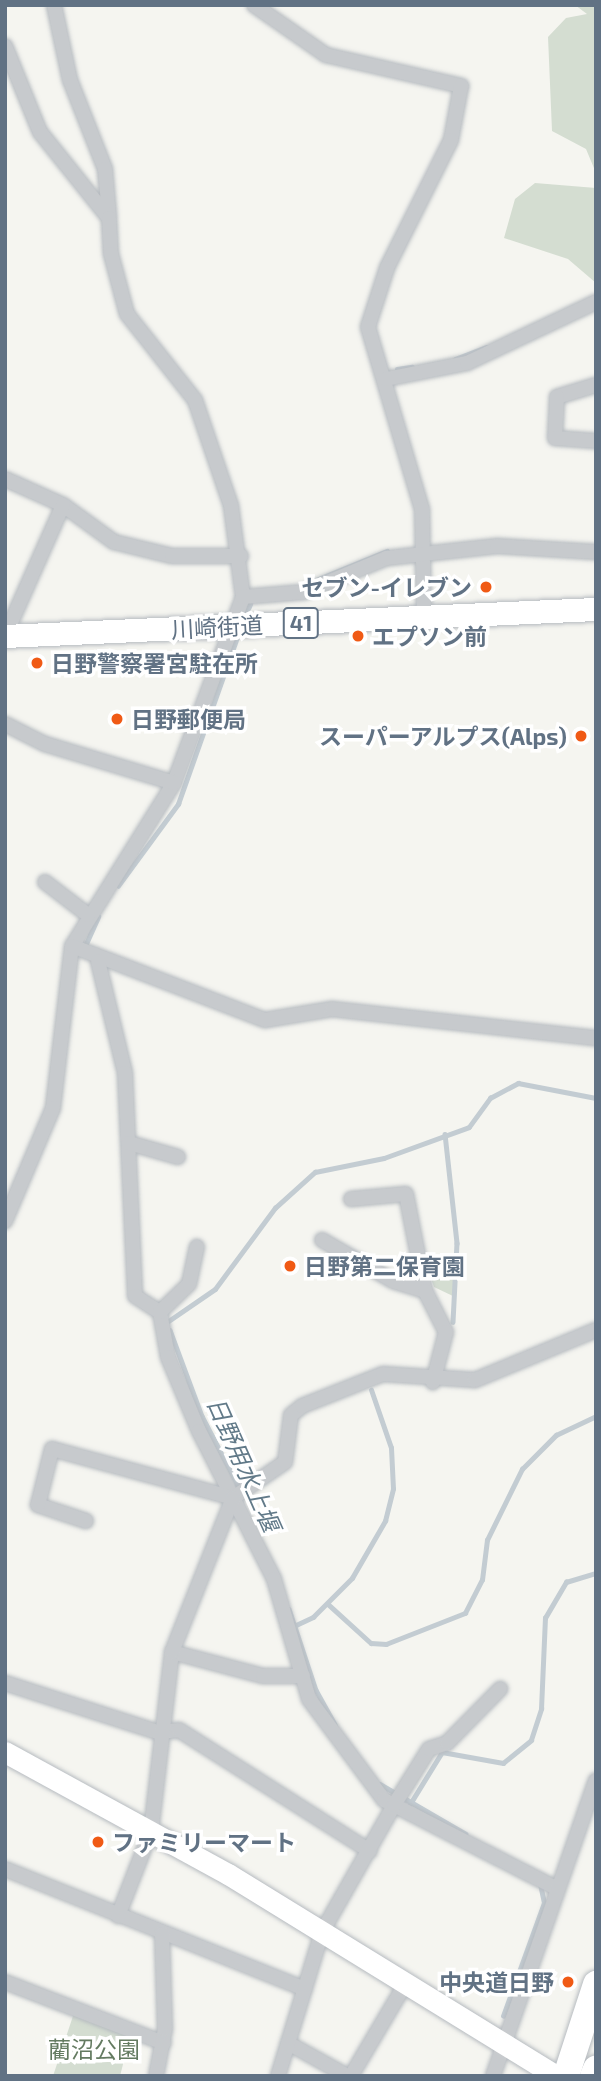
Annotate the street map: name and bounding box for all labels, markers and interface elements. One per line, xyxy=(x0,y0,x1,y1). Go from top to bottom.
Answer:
place label: セブン-イレブン xyxy=(301,573,472,601)
marker: セブン-イレブン xyxy=(478,579,494,595)
road number: 41 xyxy=(282,606,320,640)
street label: 川崎街道 xyxy=(170,611,264,643)
place label: エプソン前 xyxy=(372,622,487,650)
marker: エプソン前 xyxy=(350,628,366,644)
place label: 日野警察署宮駐在所 xyxy=(51,649,258,677)
marker: 日野警察署宮駐在所 xyxy=(29,655,45,671)
place label: 日野郵便局 xyxy=(131,705,246,733)
marker: 日野郵便局 xyxy=(109,711,125,727)
place label: スーパーアルプス(Alps) xyxy=(319,722,567,750)
marker: スーパーアルプス(Alps) xyxy=(573,728,589,744)
place label: 日野第二保育園 xyxy=(304,1252,465,1280)
marker: 日野第二保育園 xyxy=(282,1258,298,1274)
water label: 日野用水上堰 xyxy=(202,1392,286,1536)
place label: ファミリーマート xyxy=(112,1828,296,1856)
marker: ファミリーマート xyxy=(90,1834,106,1850)
place label: 中央道日野 xyxy=(439,1968,554,1996)
marker: 中央道日野 xyxy=(560,1974,576,1990)
park label: 藺沼公園 xyxy=(48,2035,140,2063)

